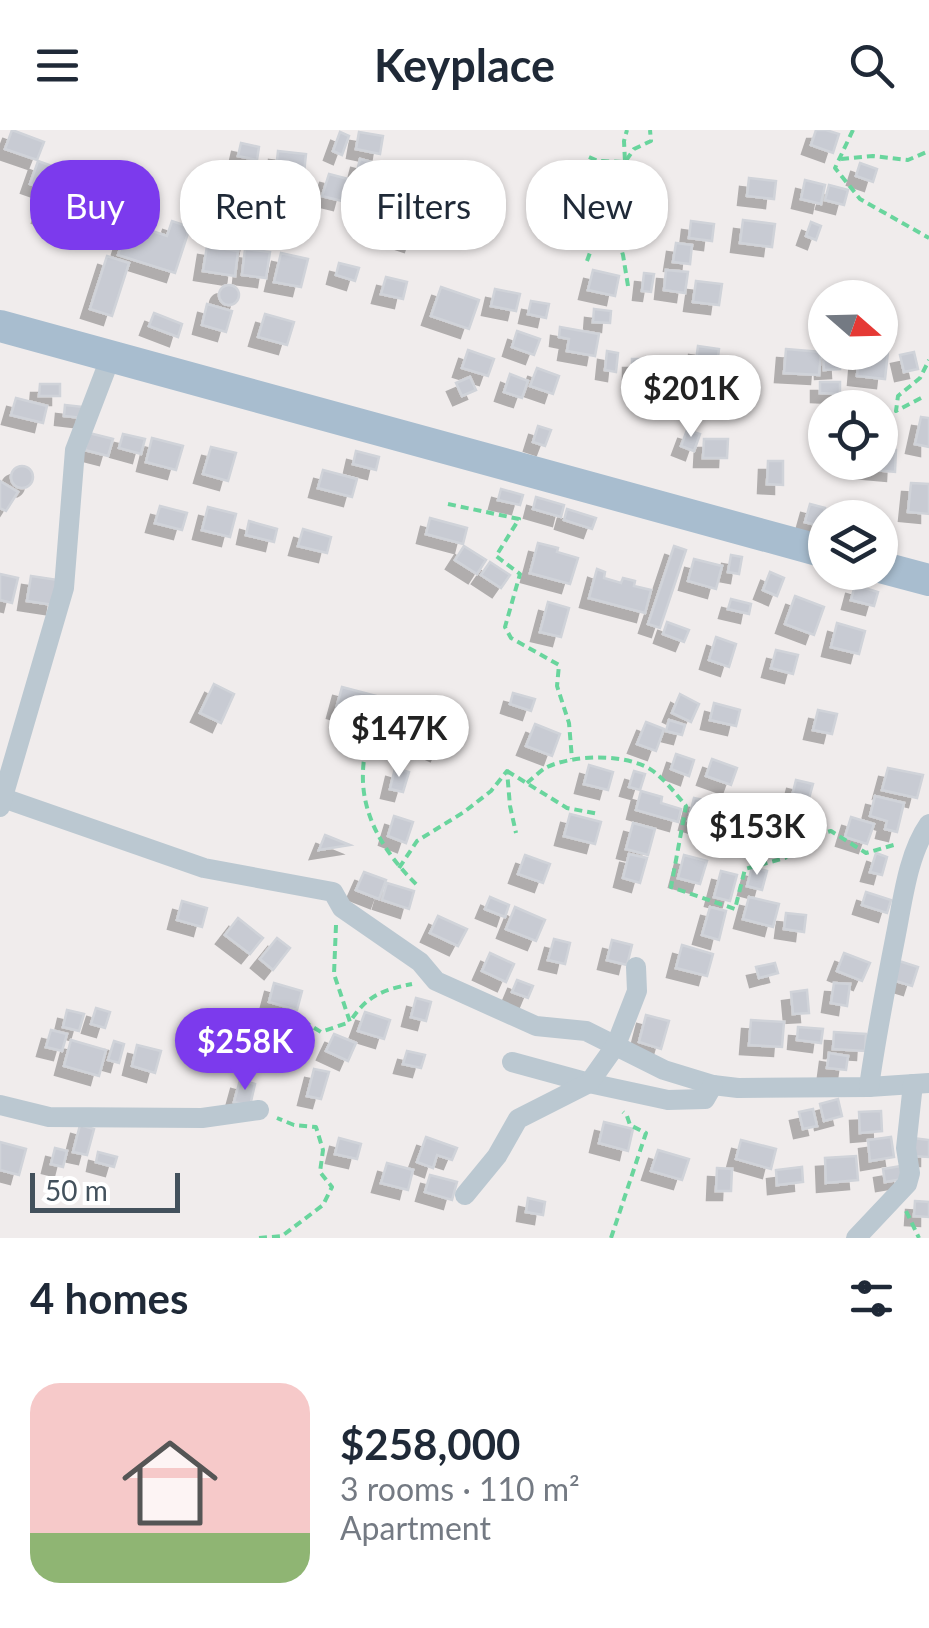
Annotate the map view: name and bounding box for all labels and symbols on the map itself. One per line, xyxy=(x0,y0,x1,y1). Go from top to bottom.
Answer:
north arrow xyxy=(808,280,898,370)
pin: $201K xyxy=(621,355,761,440)
pin: $147K xyxy=(329,695,469,780)
pin: $153K xyxy=(687,793,827,878)
pin: $258K xyxy=(175,1008,315,1093)
scale bar xyxy=(30,1168,180,1212)

